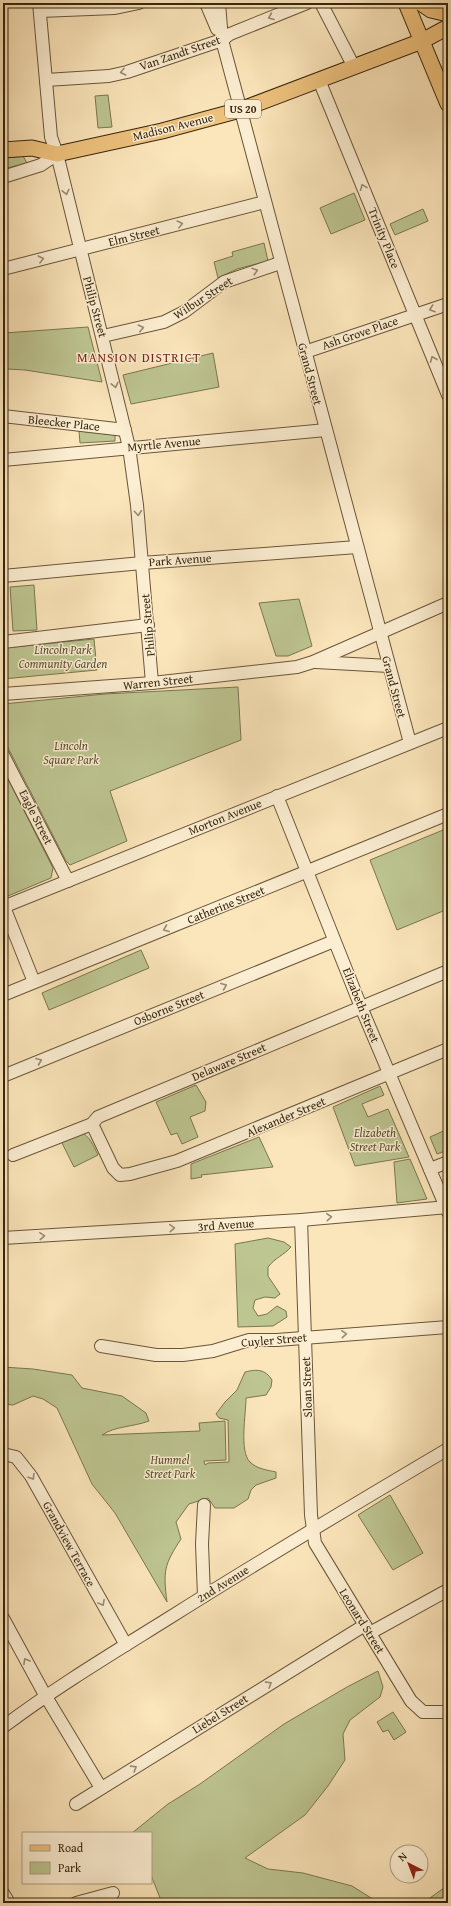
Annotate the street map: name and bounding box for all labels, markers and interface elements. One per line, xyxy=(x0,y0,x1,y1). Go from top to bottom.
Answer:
one-way arrow xyxy=(268,13,275,21)
street label: Van Zandt Street xyxy=(137,30,223,74)
one-way arrow xyxy=(120,68,127,76)
road number: US 20 xyxy=(225,100,261,118)
street label: Madison Avenue xyxy=(131,108,215,145)
one-way arrow xyxy=(359,184,367,191)
one-way arrow xyxy=(61,188,69,195)
street label: Trinity Place xyxy=(365,205,405,271)
one-way arrow xyxy=(177,220,184,229)
street label: Elm Street xyxy=(106,221,162,250)
one-way arrow xyxy=(38,256,44,264)
one-way arrow xyxy=(252,267,259,276)
street label: Wilbur Street xyxy=(170,272,236,323)
street label: Philip Street xyxy=(79,274,112,340)
one-way arrow xyxy=(428,304,435,313)
street label: Ash Grove Place xyxy=(319,311,401,354)
one-way arrow xyxy=(137,324,144,332)
street label: Grand Street xyxy=(294,341,327,408)
district label: MANSION DISTRICT xyxy=(77,348,201,367)
one-way arrow xyxy=(430,356,438,363)
one-way arrow xyxy=(110,382,119,389)
street label: Bleecker Place xyxy=(27,410,101,435)
street label: Myrtle Avenue xyxy=(127,432,202,455)
one-way arrow xyxy=(134,510,143,516)
street label: Park Avenue xyxy=(148,549,212,570)
street label: Philip Street xyxy=(136,592,159,657)
park label: Lincoln Park Community Garden xyxy=(19,641,107,672)
street label: Grand Street xyxy=(378,654,411,721)
street label: Warren Street xyxy=(122,669,195,694)
park label: Lincoln Square Park xyxy=(43,737,99,768)
street label: Eagle Street xyxy=(15,786,58,848)
street label: Morton Avenue xyxy=(186,794,264,839)
street label: Catherine Street xyxy=(184,881,268,928)
one-way arrow xyxy=(163,924,170,932)
street label: Elizabeth Street xyxy=(339,965,385,1046)
one-way arrow xyxy=(221,982,228,990)
street label: Osborne Street xyxy=(131,985,207,1029)
street label: Delaware Street xyxy=(189,1038,269,1085)
one-way arrow xyxy=(35,1058,43,1066)
street label: Alexander Street xyxy=(244,1092,329,1141)
park label: Elizabeth Street Park xyxy=(350,1124,401,1155)
one-way arrow xyxy=(326,1213,332,1222)
street label: 3rd Avenue xyxy=(197,1214,255,1235)
one-way arrow xyxy=(169,1224,175,1233)
one-way arrow xyxy=(39,1232,45,1241)
street label: Cuyler Street xyxy=(240,1328,308,1351)
one-way arrow xyxy=(340,1329,347,1338)
street label: Sloan Street xyxy=(297,1356,316,1418)
park label: Hummel Street Park xyxy=(145,1451,196,1482)
one-way arrow xyxy=(27,1473,35,1480)
street label: Grandview Terrace xyxy=(39,1498,100,1590)
street label: 2nd Avenue xyxy=(193,1561,252,1606)
street label: Leonard Street xyxy=(336,1585,390,1657)
one-way arrow xyxy=(98,1599,105,1606)
one-way arrow xyxy=(24,1658,31,1665)
one-way arrow xyxy=(265,1682,272,1689)
street label: Liebel Street xyxy=(188,1689,252,1737)
one-way arrow xyxy=(130,1765,137,1772)
legend xyxy=(22,1832,152,1884)
text: Road xyxy=(58,1839,84,1856)
north arrow xyxy=(389,1844,429,1884)
text: N xyxy=(394,1848,411,1865)
text: Park xyxy=(58,1859,82,1876)

